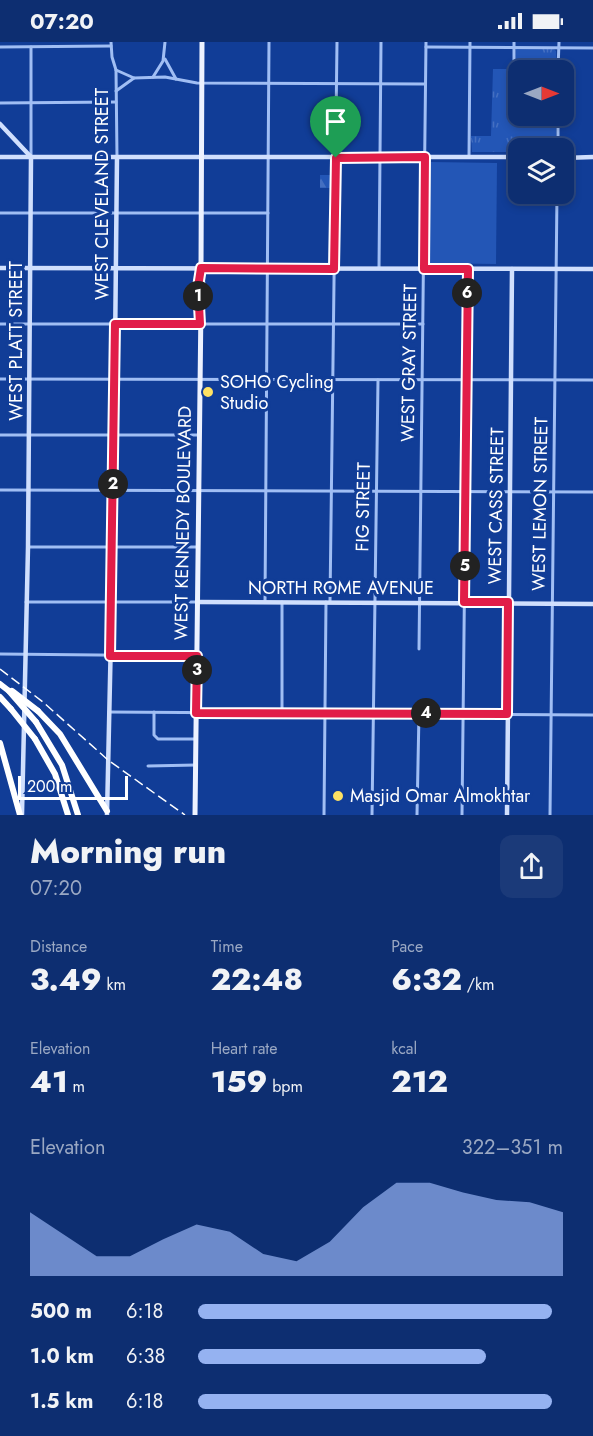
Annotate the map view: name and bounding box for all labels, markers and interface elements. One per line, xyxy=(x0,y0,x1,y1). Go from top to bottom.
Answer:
text: 07:20 xyxy=(30,5,94,37)
north arrow xyxy=(508,60,574,126)
map controls xyxy=(508,60,574,204)
street label: WEST CLEVELAND STREET xyxy=(89,87,115,300)
pin xyxy=(310,96,361,158)
icon: arrive xyxy=(319,105,352,138)
button: layers xyxy=(508,138,574,204)
street label: WEST PLATT STREET xyxy=(3,261,29,421)
pin: 6 xyxy=(452,278,482,308)
pin: 1 xyxy=(183,281,213,311)
text: 6 xyxy=(462,281,472,304)
street label: WEST GRAY STREET xyxy=(395,283,423,442)
text: 1 xyxy=(194,284,202,307)
place label: SOHO Cycling Studio xyxy=(220,369,334,416)
marker: SOHO Cycling Studio xyxy=(201,385,215,399)
street label: WEST KENNEDY BOULEVARD xyxy=(168,406,198,640)
street label: WEST LEMON STREET xyxy=(525,416,555,591)
street label: WEST CASS STREET xyxy=(482,427,510,585)
street label: FIG STREET xyxy=(349,462,377,552)
pin: 2 xyxy=(98,469,128,499)
text: 2 xyxy=(108,472,118,495)
pin: 5 xyxy=(450,551,480,581)
text: 5 xyxy=(460,554,470,577)
street label: NORTH ROME AVENUE xyxy=(248,575,434,601)
pin: 3 xyxy=(182,655,212,685)
text: 3 xyxy=(192,658,202,681)
pin: 4 xyxy=(411,698,441,728)
text: 4 xyxy=(420,701,432,724)
scale bar xyxy=(18,773,128,800)
text: 200 m xyxy=(27,775,73,798)
place label: Masjid Omar Almokhtar xyxy=(350,783,531,809)
marker: Masjid Omar Almokhtar xyxy=(331,789,345,803)
text: Morning run xyxy=(30,828,226,875)
button: share xyxy=(500,835,563,898)
text: 07:20 xyxy=(30,874,82,903)
text: Distance xyxy=(30,935,87,958)
text: Time xyxy=(211,935,243,958)
text: Pace xyxy=(391,935,423,958)
text: 3.49 xyxy=(30,958,102,1001)
text: 22:48 xyxy=(211,958,303,1001)
text: 6:32 xyxy=(391,958,462,1001)
text: km xyxy=(102,973,126,996)
text: /km xyxy=(462,973,494,996)
text: Elevation xyxy=(30,1037,90,1060)
text: Heart rate xyxy=(211,1037,277,1060)
text: kcal xyxy=(391,1037,417,1060)
text: 41 xyxy=(30,1060,68,1103)
text: 159 xyxy=(211,1060,267,1103)
text: 212 xyxy=(391,1060,448,1103)
text: m xyxy=(68,1075,85,1098)
text: bpm xyxy=(267,1075,303,1098)
text: Elevation xyxy=(30,1133,105,1162)
text: 322–351 m xyxy=(462,1133,563,1162)
text: 500 m xyxy=(30,1297,92,1326)
text: 6:18 xyxy=(126,1297,163,1326)
text: 1.0 km xyxy=(30,1342,94,1371)
text: 6:38 xyxy=(126,1342,165,1371)
text: 1.5 km xyxy=(30,1387,93,1416)
text: 6:18 xyxy=(126,1387,163,1416)

